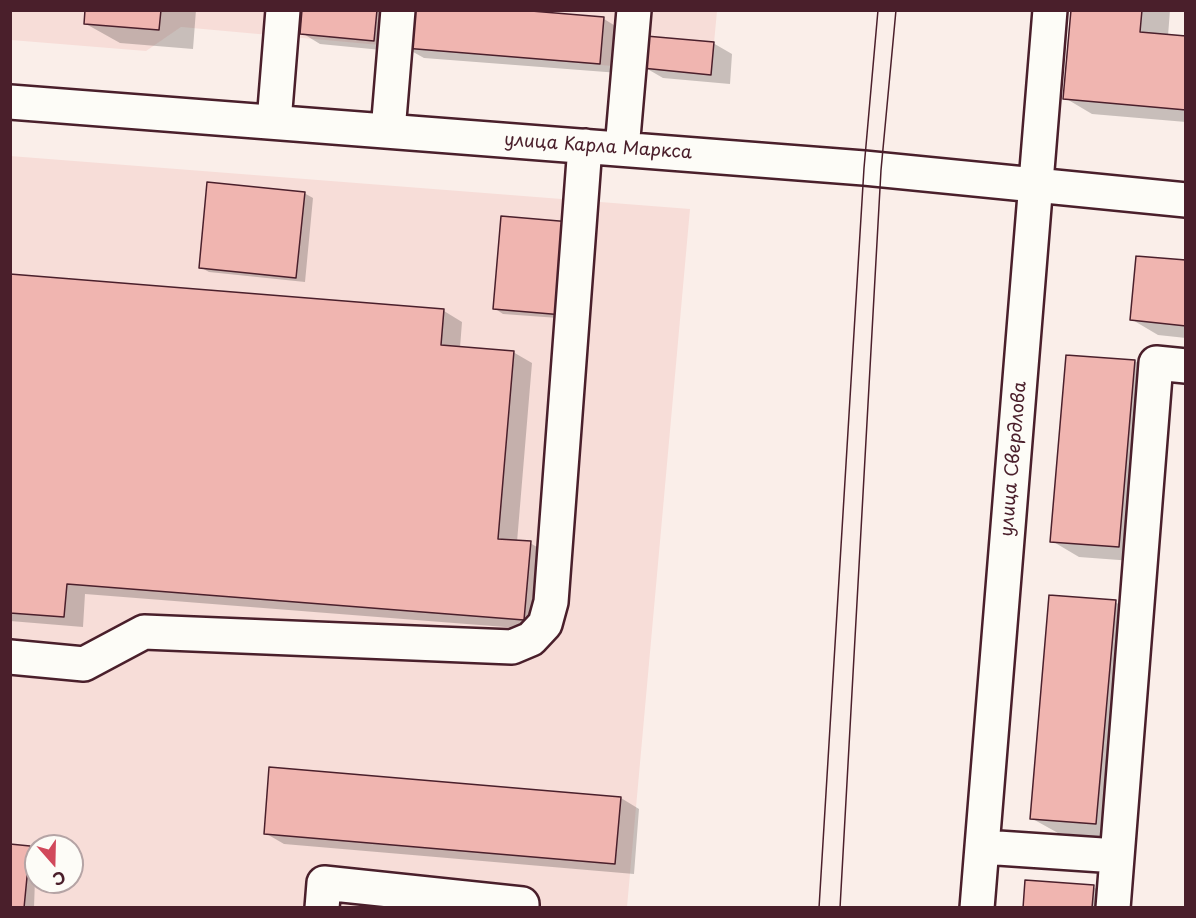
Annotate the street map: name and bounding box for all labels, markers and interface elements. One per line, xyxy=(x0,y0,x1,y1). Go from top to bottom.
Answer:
street label: улица Карла Маркса xyxy=(503,130,693,164)
street label: улица Свердлова xyxy=(996,381,1032,537)
north arrow xyxy=(24,834,84,894)
text: С xyxy=(50,866,69,892)

